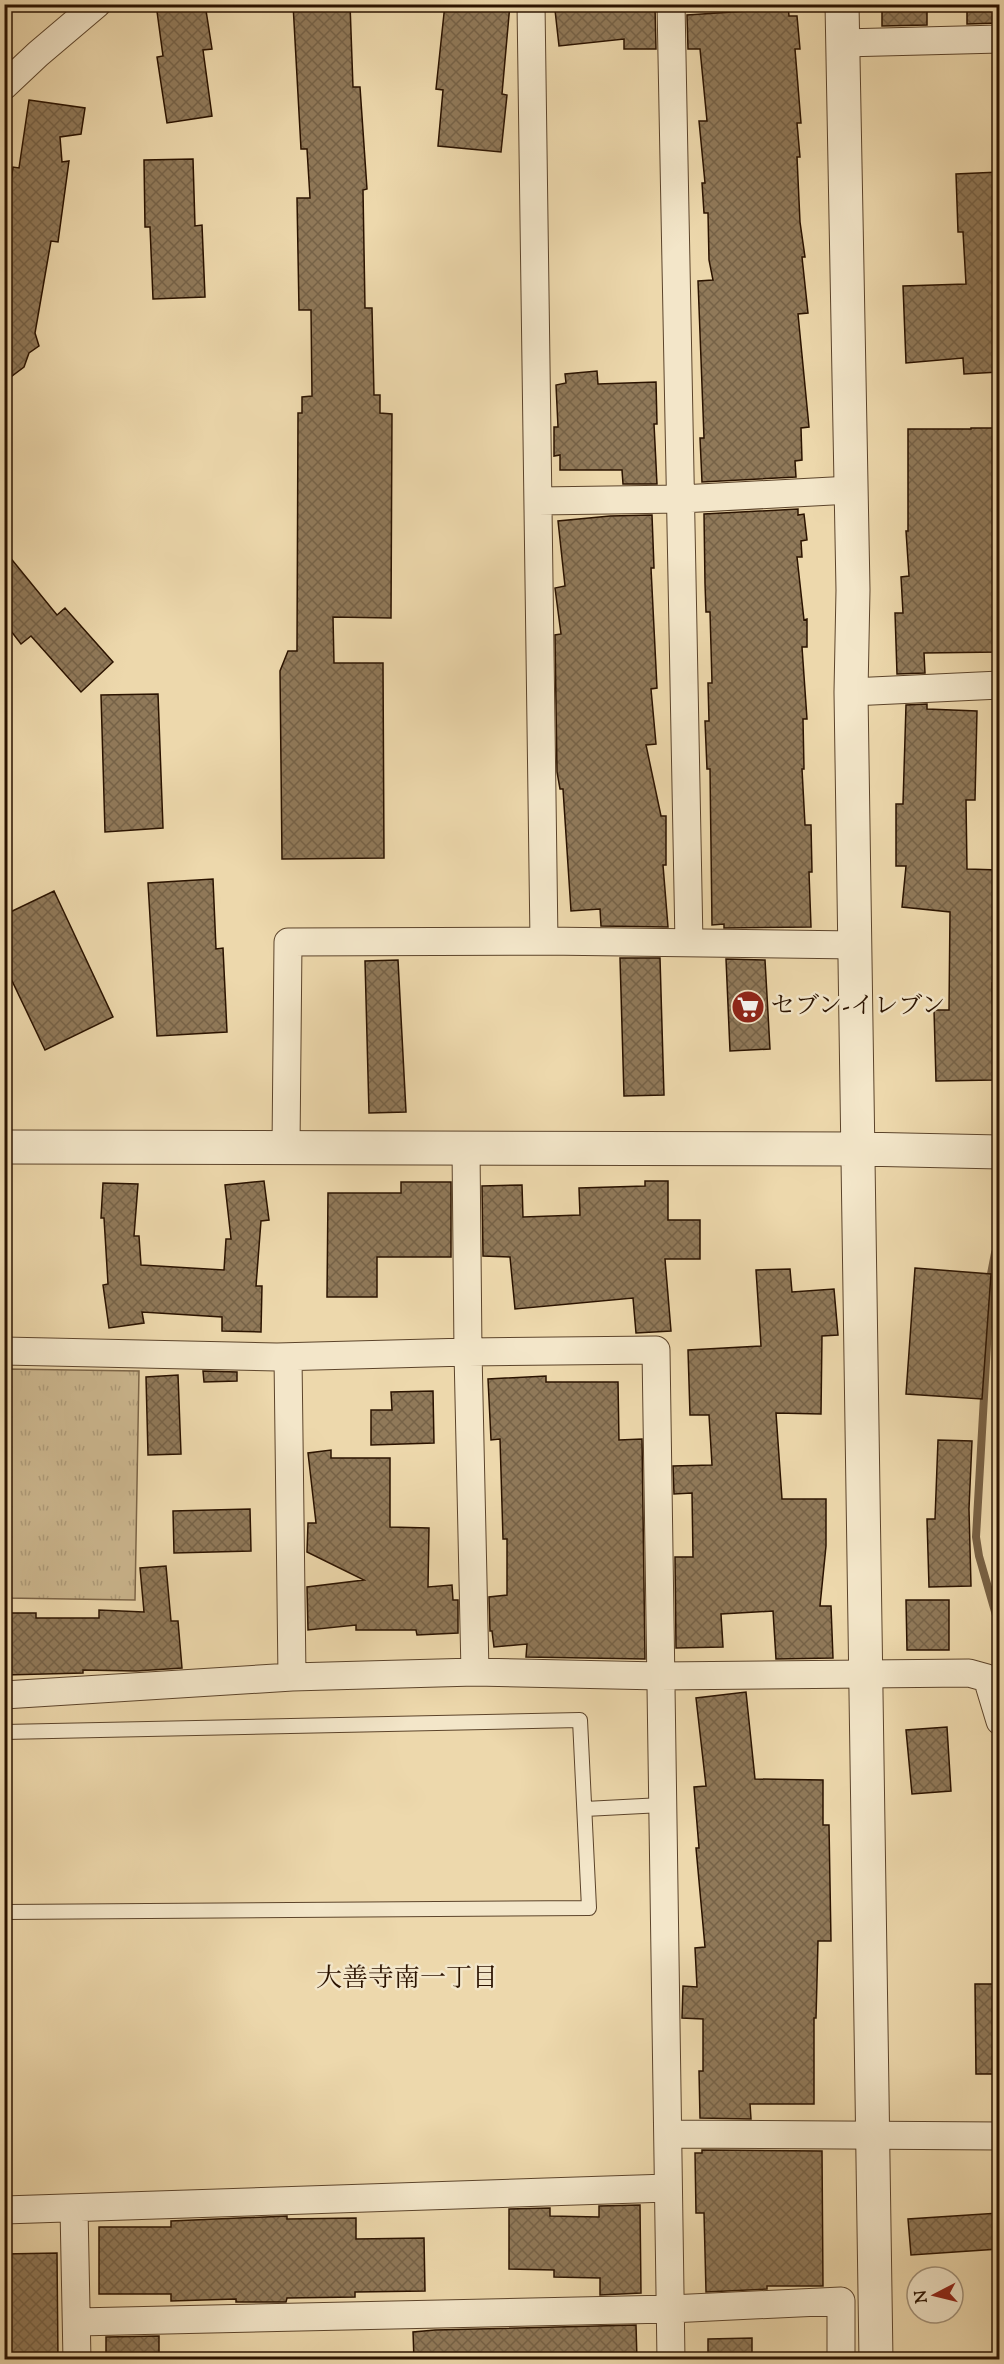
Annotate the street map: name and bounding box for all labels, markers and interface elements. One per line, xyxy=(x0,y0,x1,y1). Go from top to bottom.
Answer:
supermarket icon: セブン-イレブン xyxy=(730,989,766,1025)
place label: セブン-イレブン xyxy=(771,990,945,1024)
district label: 大善寺南一丁目 xyxy=(316,1961,498,1998)
north arrow xyxy=(905,2265,965,2325)
text: N xyxy=(910,2289,935,2304)

